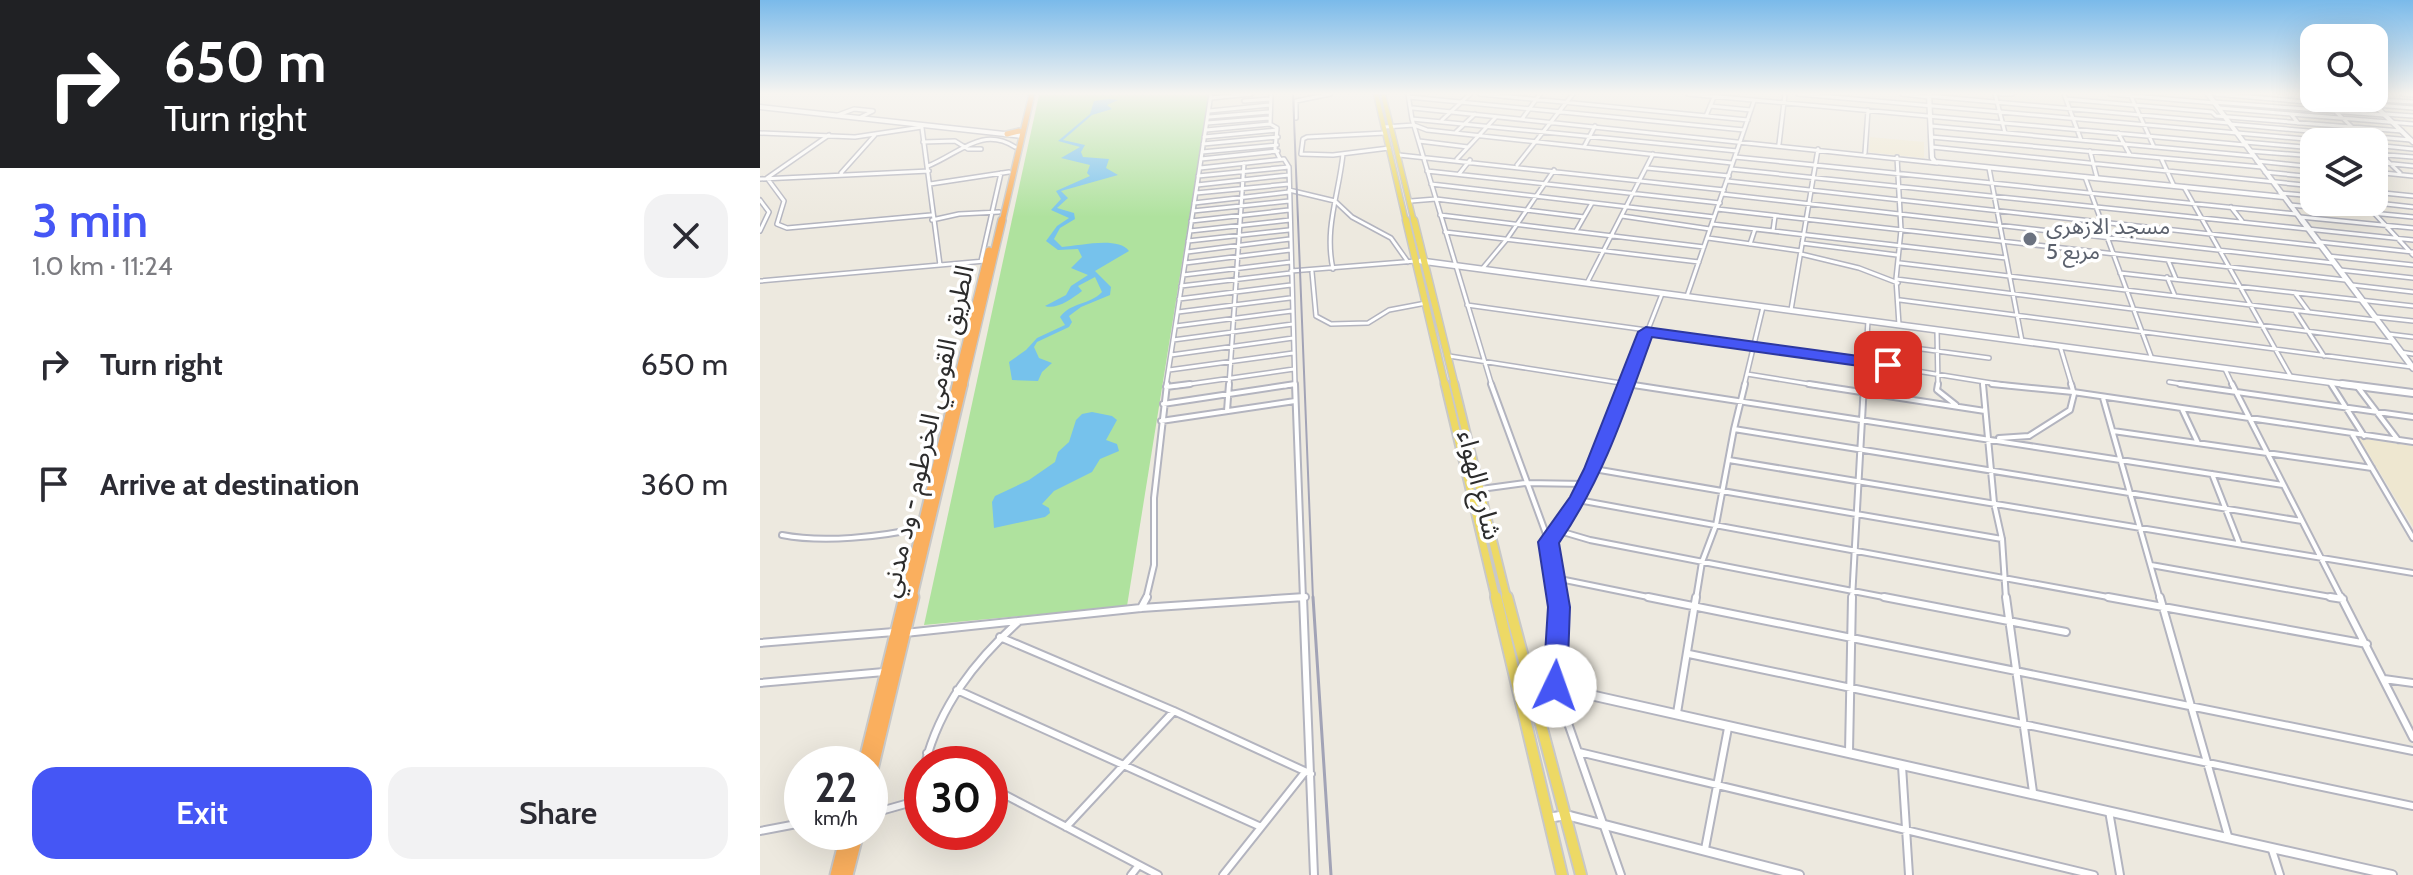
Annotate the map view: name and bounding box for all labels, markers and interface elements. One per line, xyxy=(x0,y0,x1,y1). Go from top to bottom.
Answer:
map controls xyxy=(2300,24,2388,216)
button: search xyxy=(2300,24,2388,112)
text: 650 m xyxy=(164,28,326,96)
icon: right xyxy=(32,32,136,136)
text: Turn right xyxy=(164,96,307,140)
button: layers xyxy=(2300,128,2388,216)
text: 3 min xyxy=(32,191,148,249)
button: close xyxy=(644,194,728,278)
place label: مسجد الازهري مربع 5 xyxy=(2046,213,2170,268)
marker: مسجد الازهري مربع 5 xyxy=(2021,230,2039,248)
text: 1.0 km · 11:24 xyxy=(32,250,173,282)
street label: الطريق القومي الخرطوم - ود مدني xyxy=(873,262,985,601)
pin xyxy=(1854,331,1922,399)
icon: right xyxy=(32,342,76,386)
icon: arrive xyxy=(1866,343,1910,387)
text: Turn right xyxy=(100,346,223,383)
text: 650 m xyxy=(641,346,728,383)
street label: شارع الهواء xyxy=(1448,427,1509,544)
icon: arrive xyxy=(32,462,76,506)
text: Arrive at destination xyxy=(100,466,360,503)
text: 360 m xyxy=(641,466,728,503)
position arrow xyxy=(1513,644,1597,728)
speed limit sign: 30 xyxy=(904,746,1008,850)
text: 22 xyxy=(815,763,857,812)
button: Exit xyxy=(32,767,372,859)
button: Share xyxy=(388,767,728,859)
text: km/h xyxy=(814,806,858,830)

